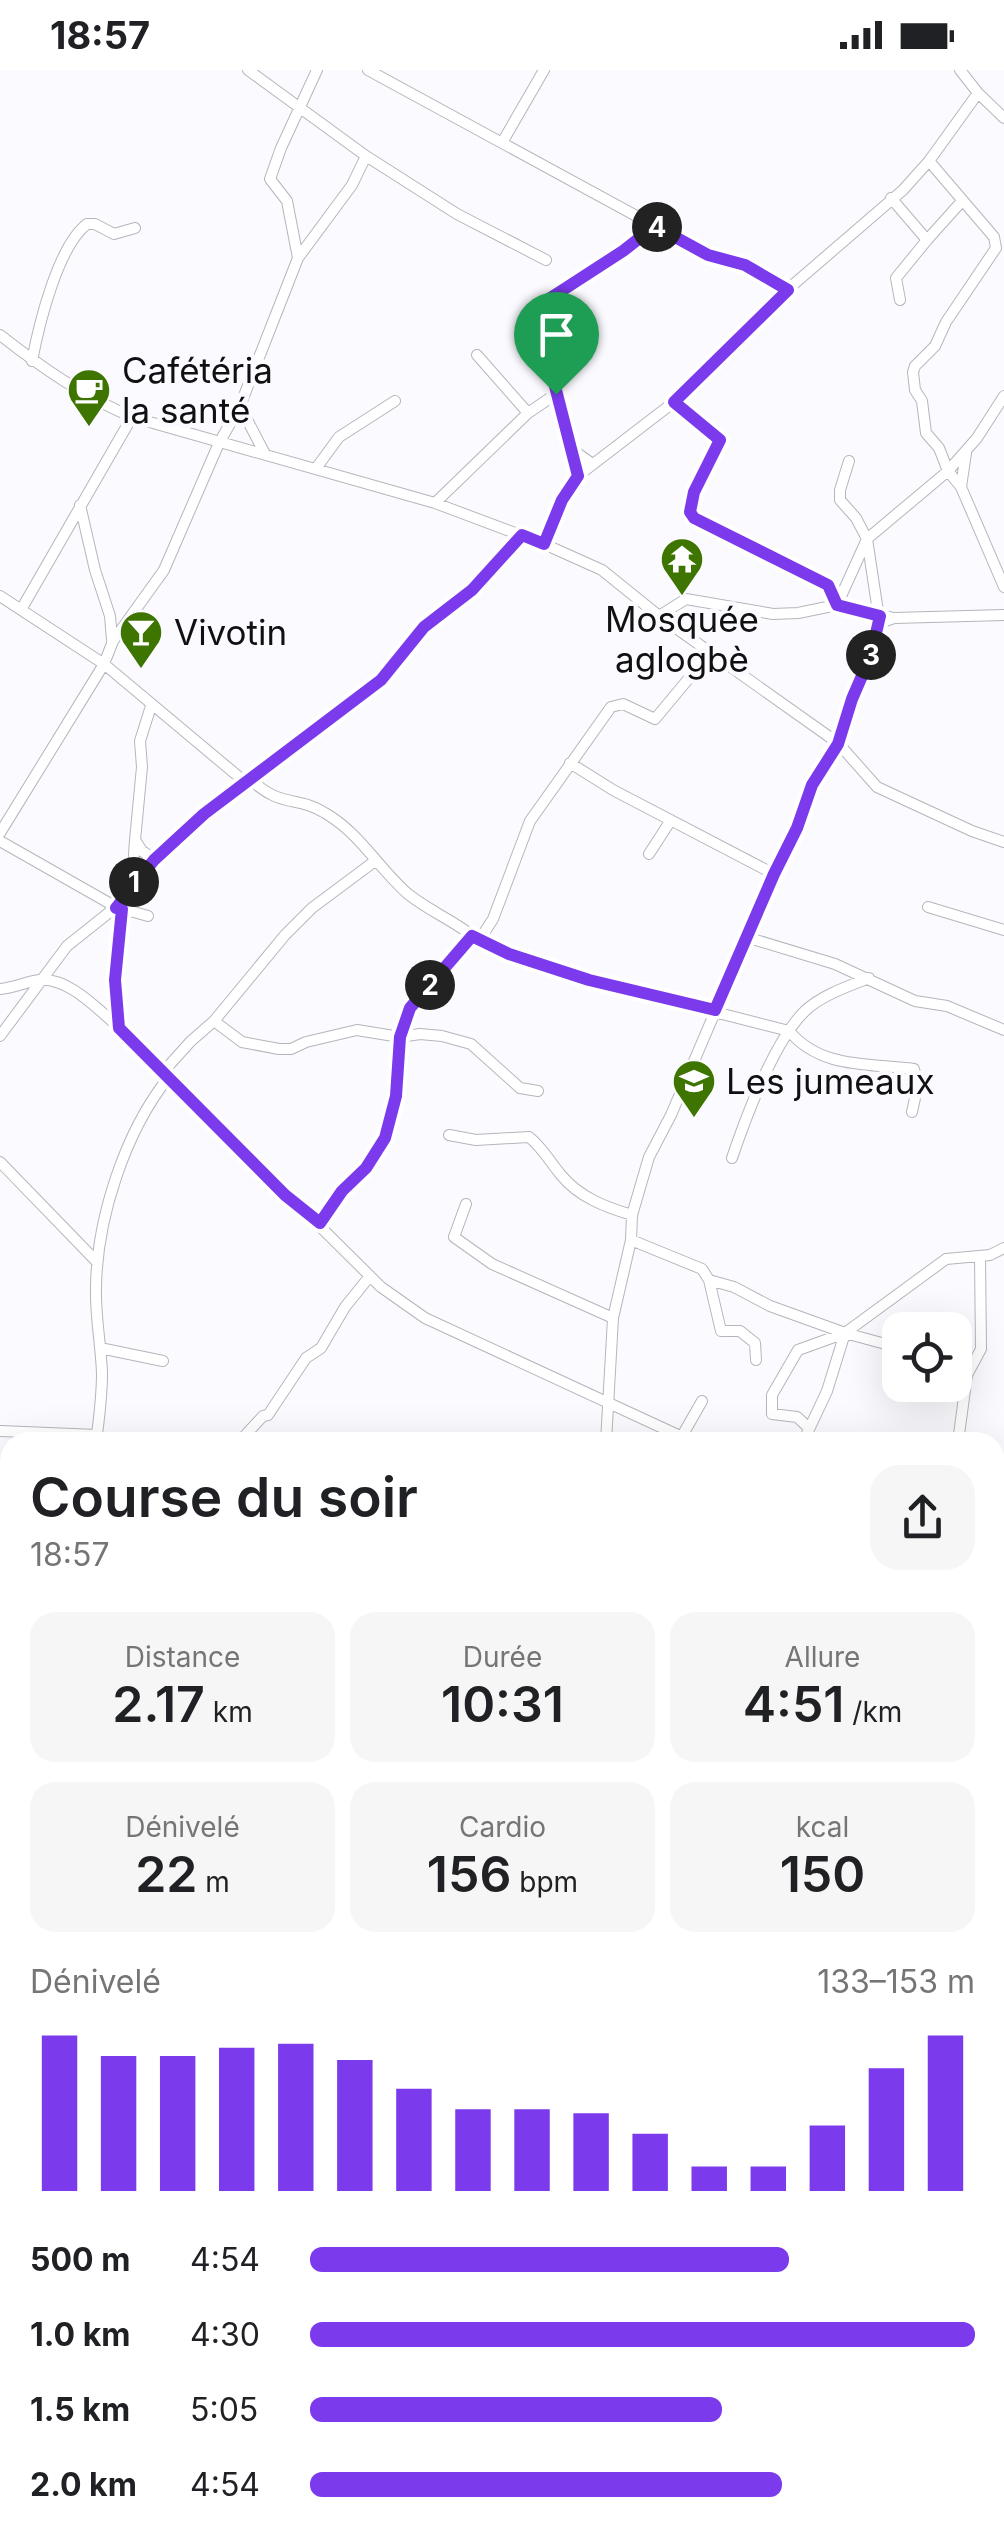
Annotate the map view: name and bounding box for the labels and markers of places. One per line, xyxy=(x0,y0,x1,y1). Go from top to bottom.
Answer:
pin: 4 xyxy=(632,202,682,252)
pin xyxy=(514,292,599,395)
place label: Cafétéria la santé xyxy=(122,349,273,431)
cafe icon: Cafétéria la santé xyxy=(66,367,112,428)
temple icon: Mosquée aglogbè xyxy=(659,536,705,597)
place label: Mosquée aglogbè xyxy=(605,598,759,680)
bar icon: Vivotin xyxy=(118,609,164,670)
place label: Vivotin xyxy=(174,611,287,653)
pin: 3 xyxy=(846,630,896,680)
pin: 1 xyxy=(109,857,159,907)
pin: 2 xyxy=(405,960,455,1010)
school or university icon: Les jumeaux xyxy=(671,1058,717,1119)
place label: Les jumeaux xyxy=(726,1060,935,1102)

